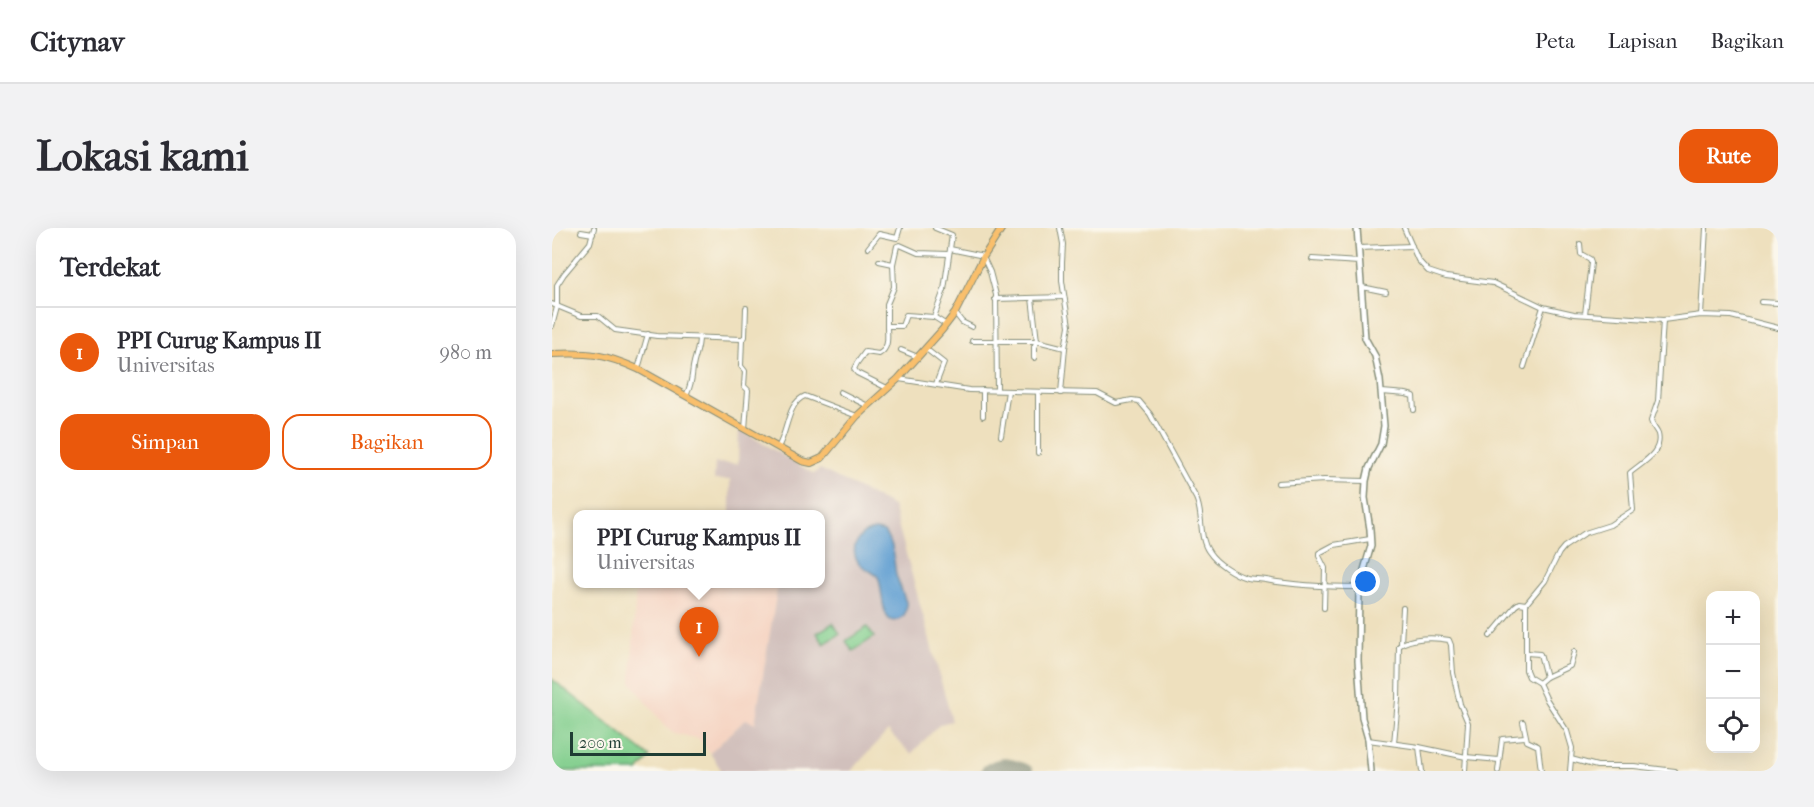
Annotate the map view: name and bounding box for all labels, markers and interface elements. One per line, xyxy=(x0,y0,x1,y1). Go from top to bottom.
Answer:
text: Citynav xyxy=(30,25,124,58)
text: Peta xyxy=(1535,29,1575,53)
text: Lapisan xyxy=(1608,29,1677,53)
text: Bagikan xyxy=(1710,29,1784,53)
button: Rute xyxy=(1679,129,1778,183)
text: Lokasi kami xyxy=(36,132,249,181)
text: Terdekat xyxy=(60,252,161,283)
text: PPI Curug Kampus II xyxy=(117,328,321,354)
text: 1 xyxy=(76,341,83,364)
text: 980 m xyxy=(440,341,492,364)
text: Universitas xyxy=(117,354,215,377)
button: Simpan xyxy=(60,414,270,470)
button: Bagikan xyxy=(282,414,492,470)
popup xyxy=(573,510,825,588)
text: PPI Curug Kampus II xyxy=(597,525,801,551)
text: Universitas xyxy=(597,551,695,574)
your location xyxy=(1351,567,1380,596)
map controls xyxy=(1706,591,1760,753)
button: + xyxy=(1706,591,1760,645)
pin: 1 xyxy=(680,608,718,657)
button: − xyxy=(1706,645,1760,699)
button: locate xyxy=(1706,699,1760,753)
scale bar xyxy=(570,729,706,756)
text: 200 m xyxy=(579,733,622,752)

